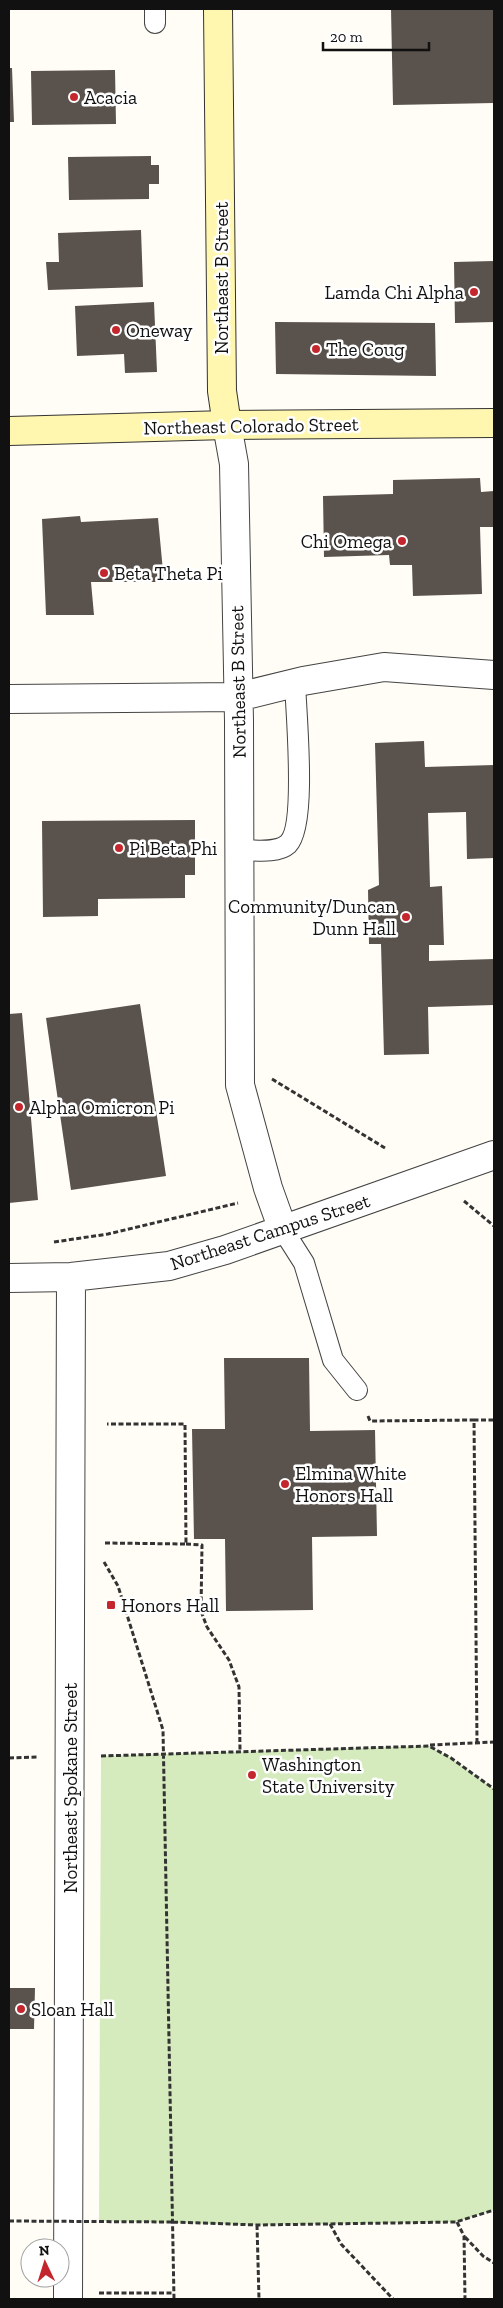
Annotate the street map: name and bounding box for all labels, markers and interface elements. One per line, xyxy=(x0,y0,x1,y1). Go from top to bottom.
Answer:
scale bar xyxy=(323,20,429,52)
text: 20 m xyxy=(330,28,363,46)
place label: Acacia xyxy=(84,86,137,109)
marker: Acacia xyxy=(68,91,80,103)
street label: Northeast B Street xyxy=(210,202,233,354)
place label: Lamda Chi Alpha xyxy=(325,281,464,304)
marker: Lamda Chi Alpha xyxy=(468,286,480,298)
place label: Oneway xyxy=(126,319,193,342)
marker: Oneway xyxy=(110,324,122,336)
place label: The Coug xyxy=(326,338,405,361)
marker: The Coug xyxy=(310,343,322,355)
street label: Northeast Colorado Street xyxy=(143,413,359,439)
place label: Chi Omega xyxy=(301,530,392,553)
marker: Chi Omega xyxy=(396,535,408,547)
place label: Beta Theta Pi xyxy=(114,562,223,585)
marker: Beta Theta Pi xyxy=(98,567,110,579)
street label: Northeast B Street xyxy=(225,605,251,759)
place label: Pi Beta Phi xyxy=(129,837,217,860)
marker: Pi Beta Phi xyxy=(113,842,125,854)
place label: Community/Duncan Dunn Hall xyxy=(228,895,396,940)
marker: Community/Duncan Dunn Hall xyxy=(400,911,412,923)
place label: Alpha Omicron Pi xyxy=(29,1096,174,1119)
marker: Alpha Omicron Pi xyxy=(13,1101,25,1113)
street label: Northeast Campus Street xyxy=(167,1189,373,1275)
place label: Elmina White Honors Hall xyxy=(295,1462,406,1507)
marker: Elmina White Honors Hall xyxy=(279,1478,291,1490)
place label: Honors Hall xyxy=(121,1594,219,1617)
marker: Honors Hall xyxy=(105,1599,117,1611)
street label: Northeast Spokane Street xyxy=(59,1683,82,1893)
place label: Washington State University xyxy=(262,1753,395,1798)
marker: Washington State University xyxy=(246,1769,258,1781)
place label: Sloan Hall xyxy=(31,1998,114,2021)
marker: Sloan Hall xyxy=(15,2003,27,2015)
north arrow xyxy=(20,2238,70,2288)
text: N xyxy=(38,2242,50,2259)

